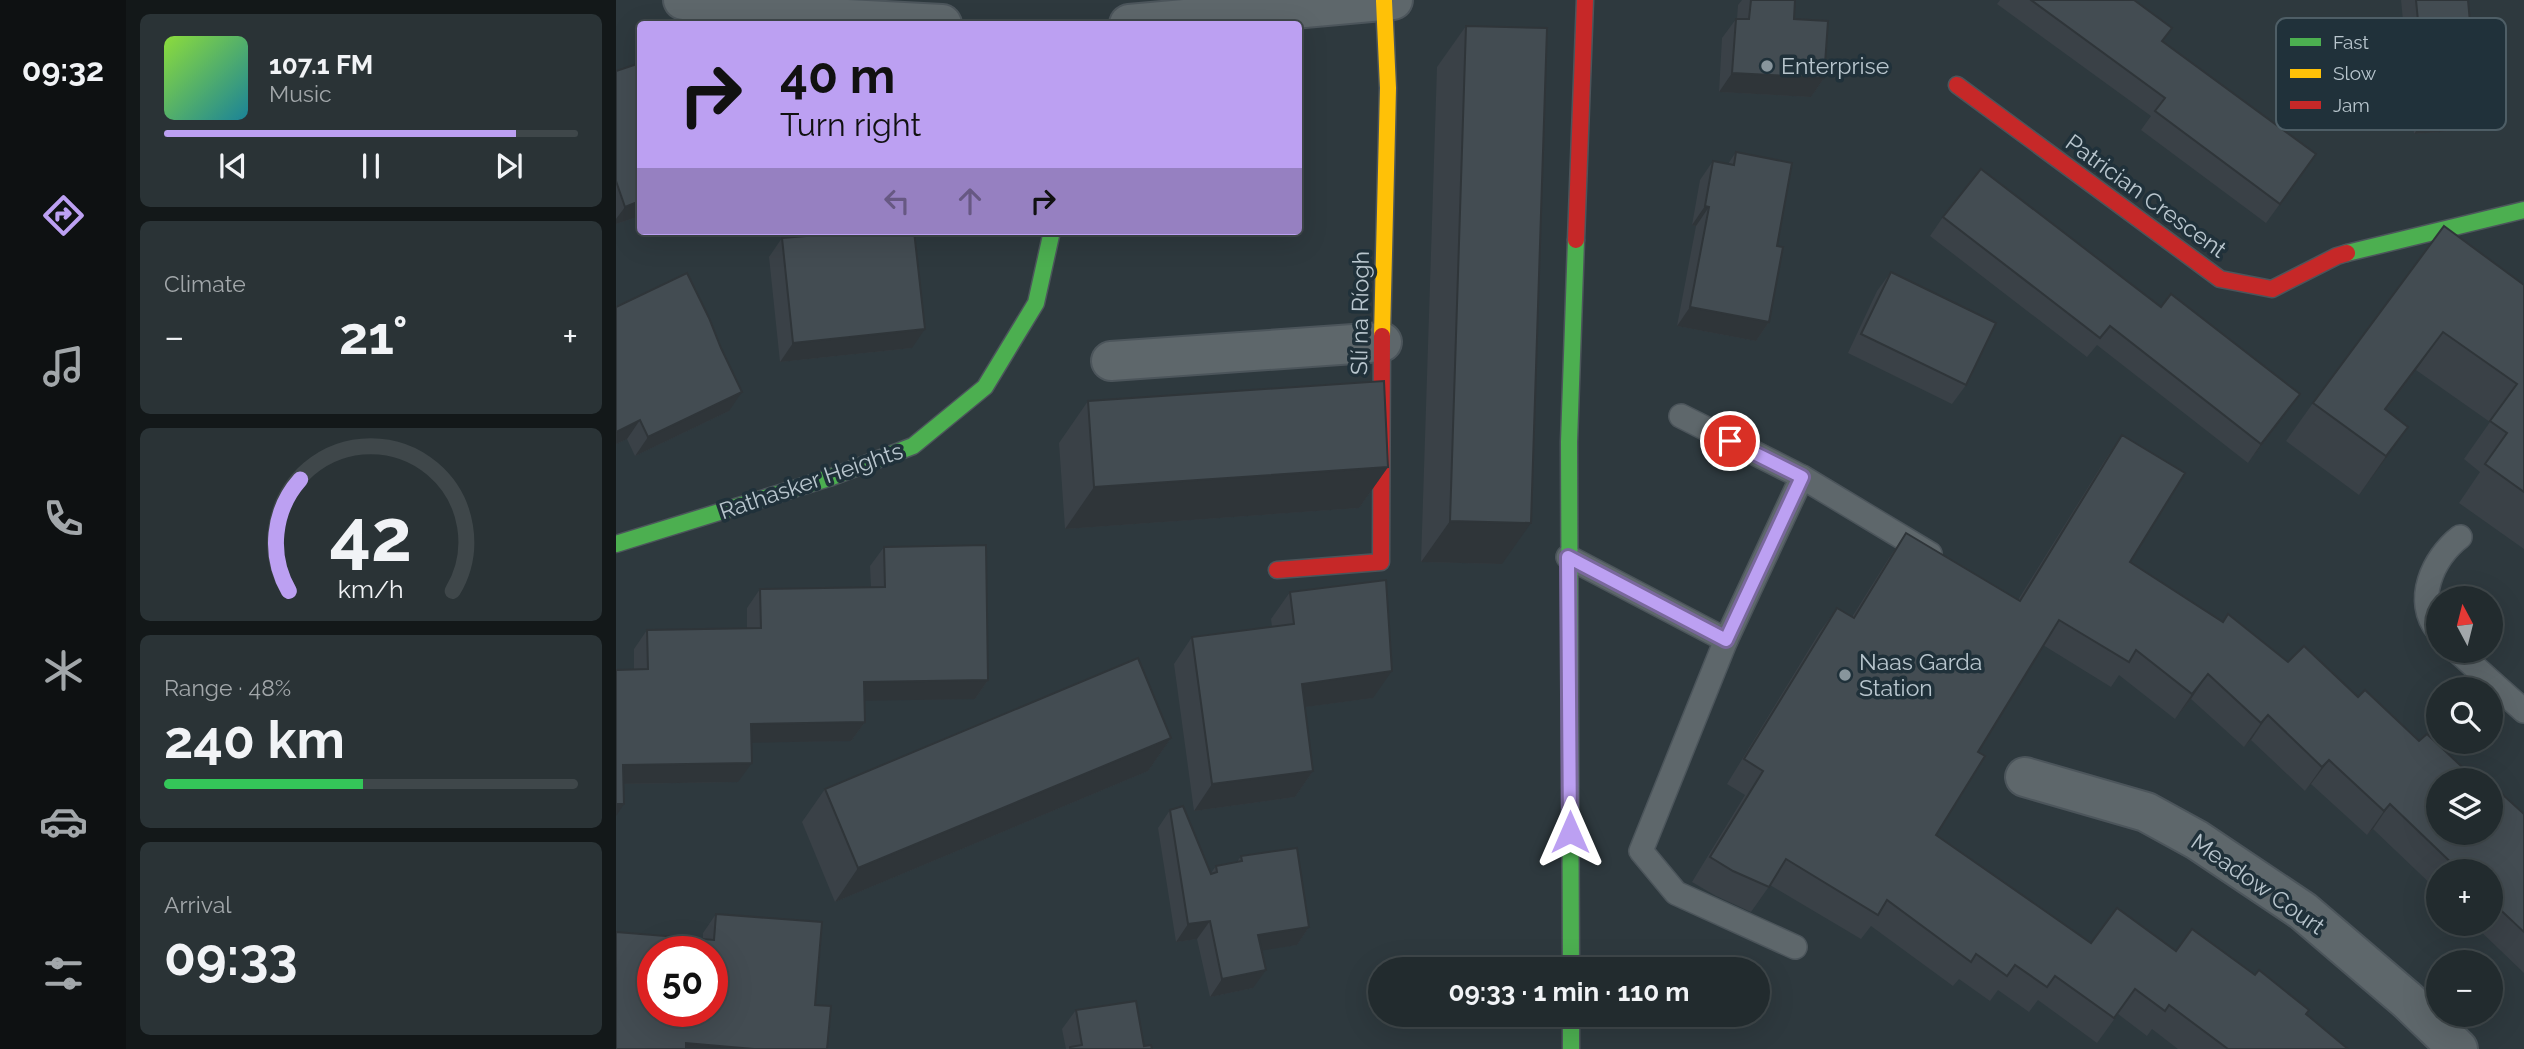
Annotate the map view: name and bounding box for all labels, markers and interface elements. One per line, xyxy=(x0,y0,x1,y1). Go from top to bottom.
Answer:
legend xyxy=(2276,18,2506,130)
text: Fast xyxy=(2333,31,2369,53)
text: 40 m xyxy=(780,47,895,104)
icon: right xyxy=(665,49,756,140)
text: 107.1 FM xyxy=(269,50,373,80)
text: 09:32 xyxy=(22,51,104,88)
place label: Enterprise xyxy=(1781,52,1889,79)
marker: Enterprise xyxy=(1759,58,1775,74)
text: Slow xyxy=(2333,62,2377,84)
text: Music xyxy=(269,80,332,107)
text: Jam xyxy=(2333,94,2370,116)
text: Turn right xyxy=(780,106,921,143)
street label: Patrician Crescent xyxy=(2061,128,2232,263)
icon: previous xyxy=(214,147,252,185)
icon: pause xyxy=(352,147,390,185)
icon: next xyxy=(490,147,528,185)
icon: left xyxy=(878,182,916,220)
icon: ahead xyxy=(951,182,989,220)
icon: right xyxy=(1024,182,1062,220)
icon: directions xyxy=(39,191,88,240)
street label: Slí na Ríogh xyxy=(1345,251,1374,375)
text: Climate xyxy=(164,270,246,297)
text: 21° xyxy=(339,305,408,366)
text: − xyxy=(164,314,184,359)
text: + xyxy=(562,314,578,359)
icon: music xyxy=(39,342,88,391)
pin xyxy=(1700,411,1760,471)
icon: arrive xyxy=(1711,422,1749,460)
street label: Rathasker Heights xyxy=(716,436,906,525)
text: 42 xyxy=(330,493,412,578)
icon: phone xyxy=(39,494,88,543)
text: km/h xyxy=(338,573,404,603)
north arrow xyxy=(2426,586,2502,663)
map controls xyxy=(2426,586,2503,1027)
icon: climate xyxy=(39,646,88,695)
place label: Naas Garda Station xyxy=(1859,648,1982,701)
marker: Naas Garda Station xyxy=(1837,667,1853,683)
text: Range · 48% xyxy=(164,674,291,701)
button: search xyxy=(2426,677,2503,754)
text: 240 km xyxy=(164,709,345,770)
button: layers xyxy=(2426,768,2503,845)
position arrow xyxy=(1533,795,1607,869)
icon: car xyxy=(39,797,88,846)
street label: Meadow Court xyxy=(2186,828,2330,940)
button: + xyxy=(2426,859,2503,936)
text: Arrival xyxy=(164,891,231,918)
text: 09:33 xyxy=(164,926,297,987)
speed limit sign: 50 xyxy=(637,936,728,1027)
icon: filters xyxy=(39,949,88,998)
button: − xyxy=(2426,950,2503,1027)
text: 09:33 · 1 min · 110 m xyxy=(1448,977,1690,1007)

